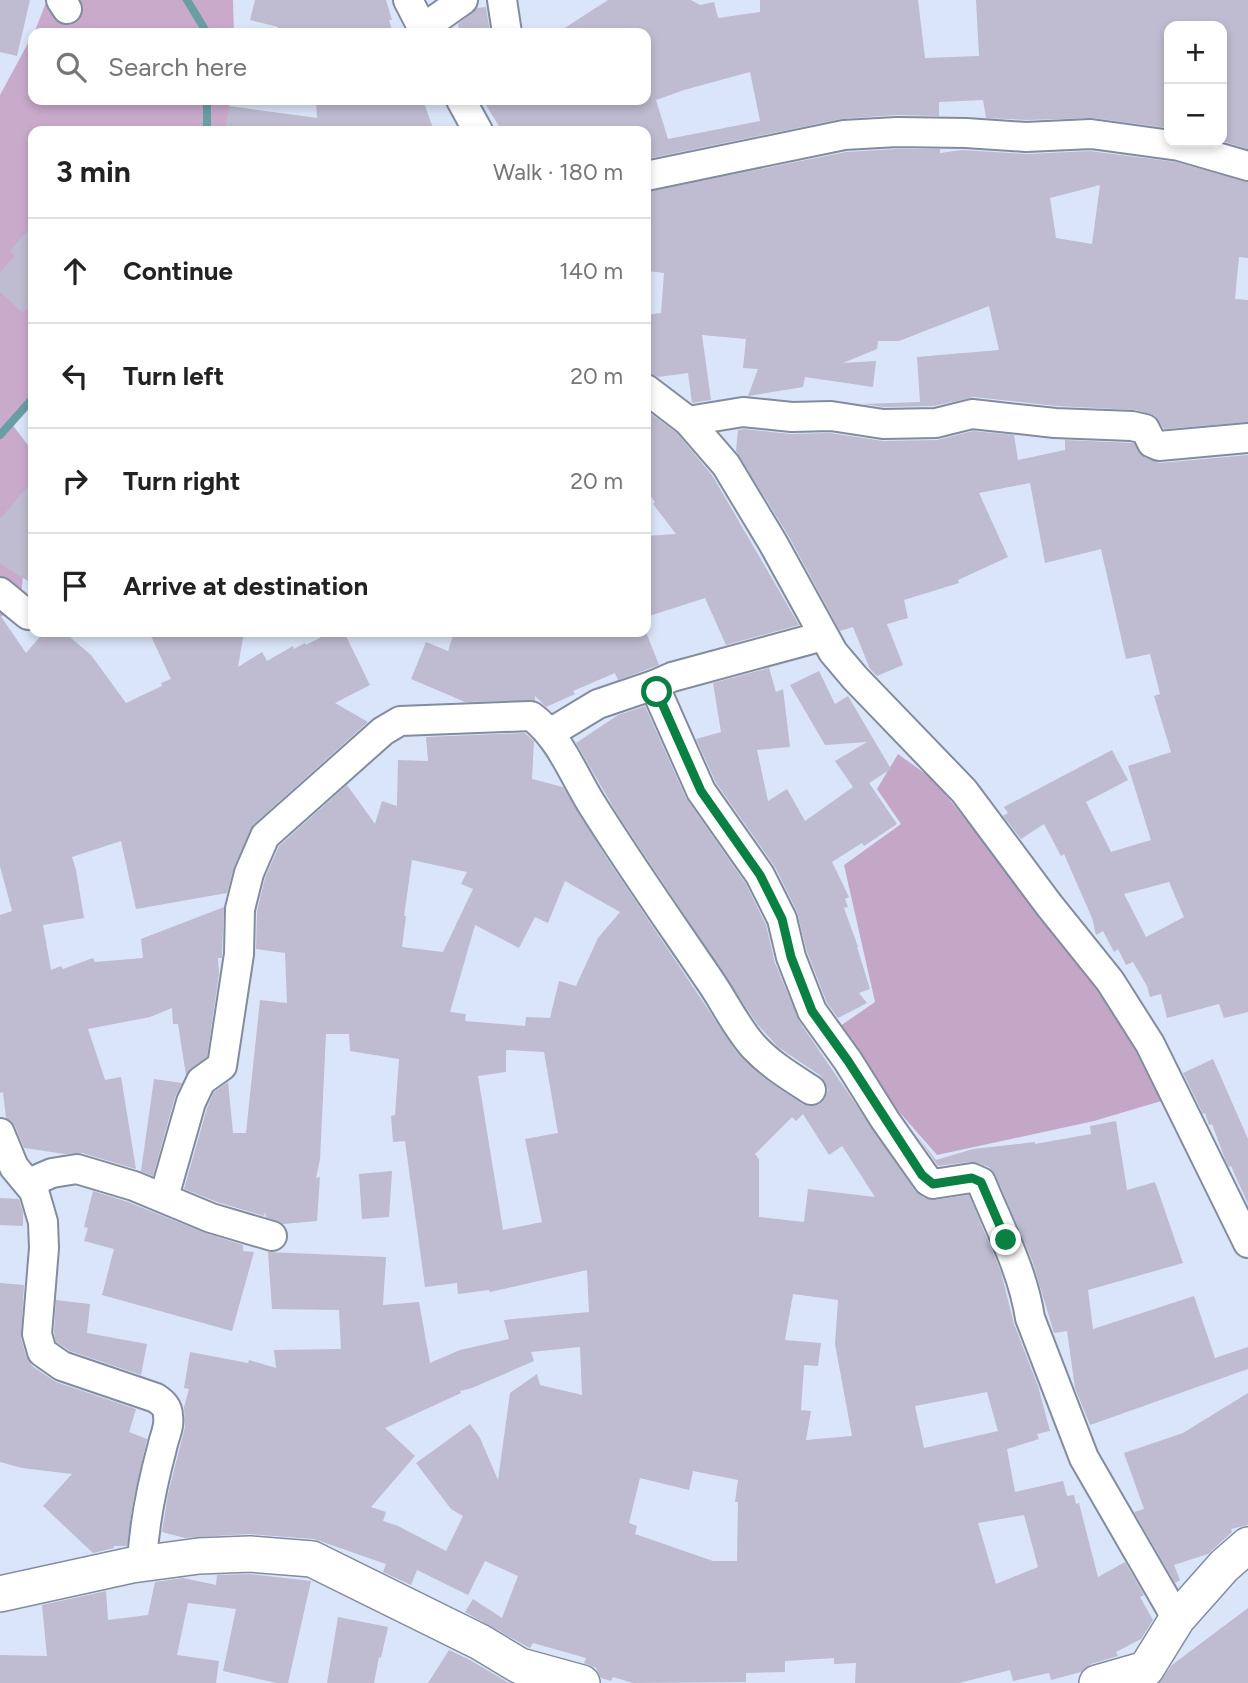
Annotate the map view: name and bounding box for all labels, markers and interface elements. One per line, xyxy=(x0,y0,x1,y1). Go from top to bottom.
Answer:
map controls xyxy=(1164,21,1227,147)
button: + xyxy=(1164,21,1227,84)
search box xyxy=(28,28,651,105)
icon: search xyxy=(52,48,90,86)
text: Search here xyxy=(108,51,247,83)
button: − xyxy=(1164,84,1227,147)
text: 3 min xyxy=(56,153,131,190)
text: Walk · 180 m xyxy=(493,158,623,186)
icon: ahead xyxy=(56,252,94,290)
text: Continue xyxy=(123,255,233,287)
text: 140 m xyxy=(559,257,623,285)
icon: left xyxy=(56,357,94,395)
text: Turn left xyxy=(123,360,224,392)
text: 20 m xyxy=(570,362,623,390)
icon: right xyxy=(56,462,94,500)
text: Turn right xyxy=(123,465,240,497)
text: 20 m xyxy=(570,467,623,495)
icon: arrive xyxy=(56,567,94,605)
text: Arrive at destination xyxy=(123,570,368,602)
route start xyxy=(641,676,672,707)
route end xyxy=(990,1224,1021,1255)

